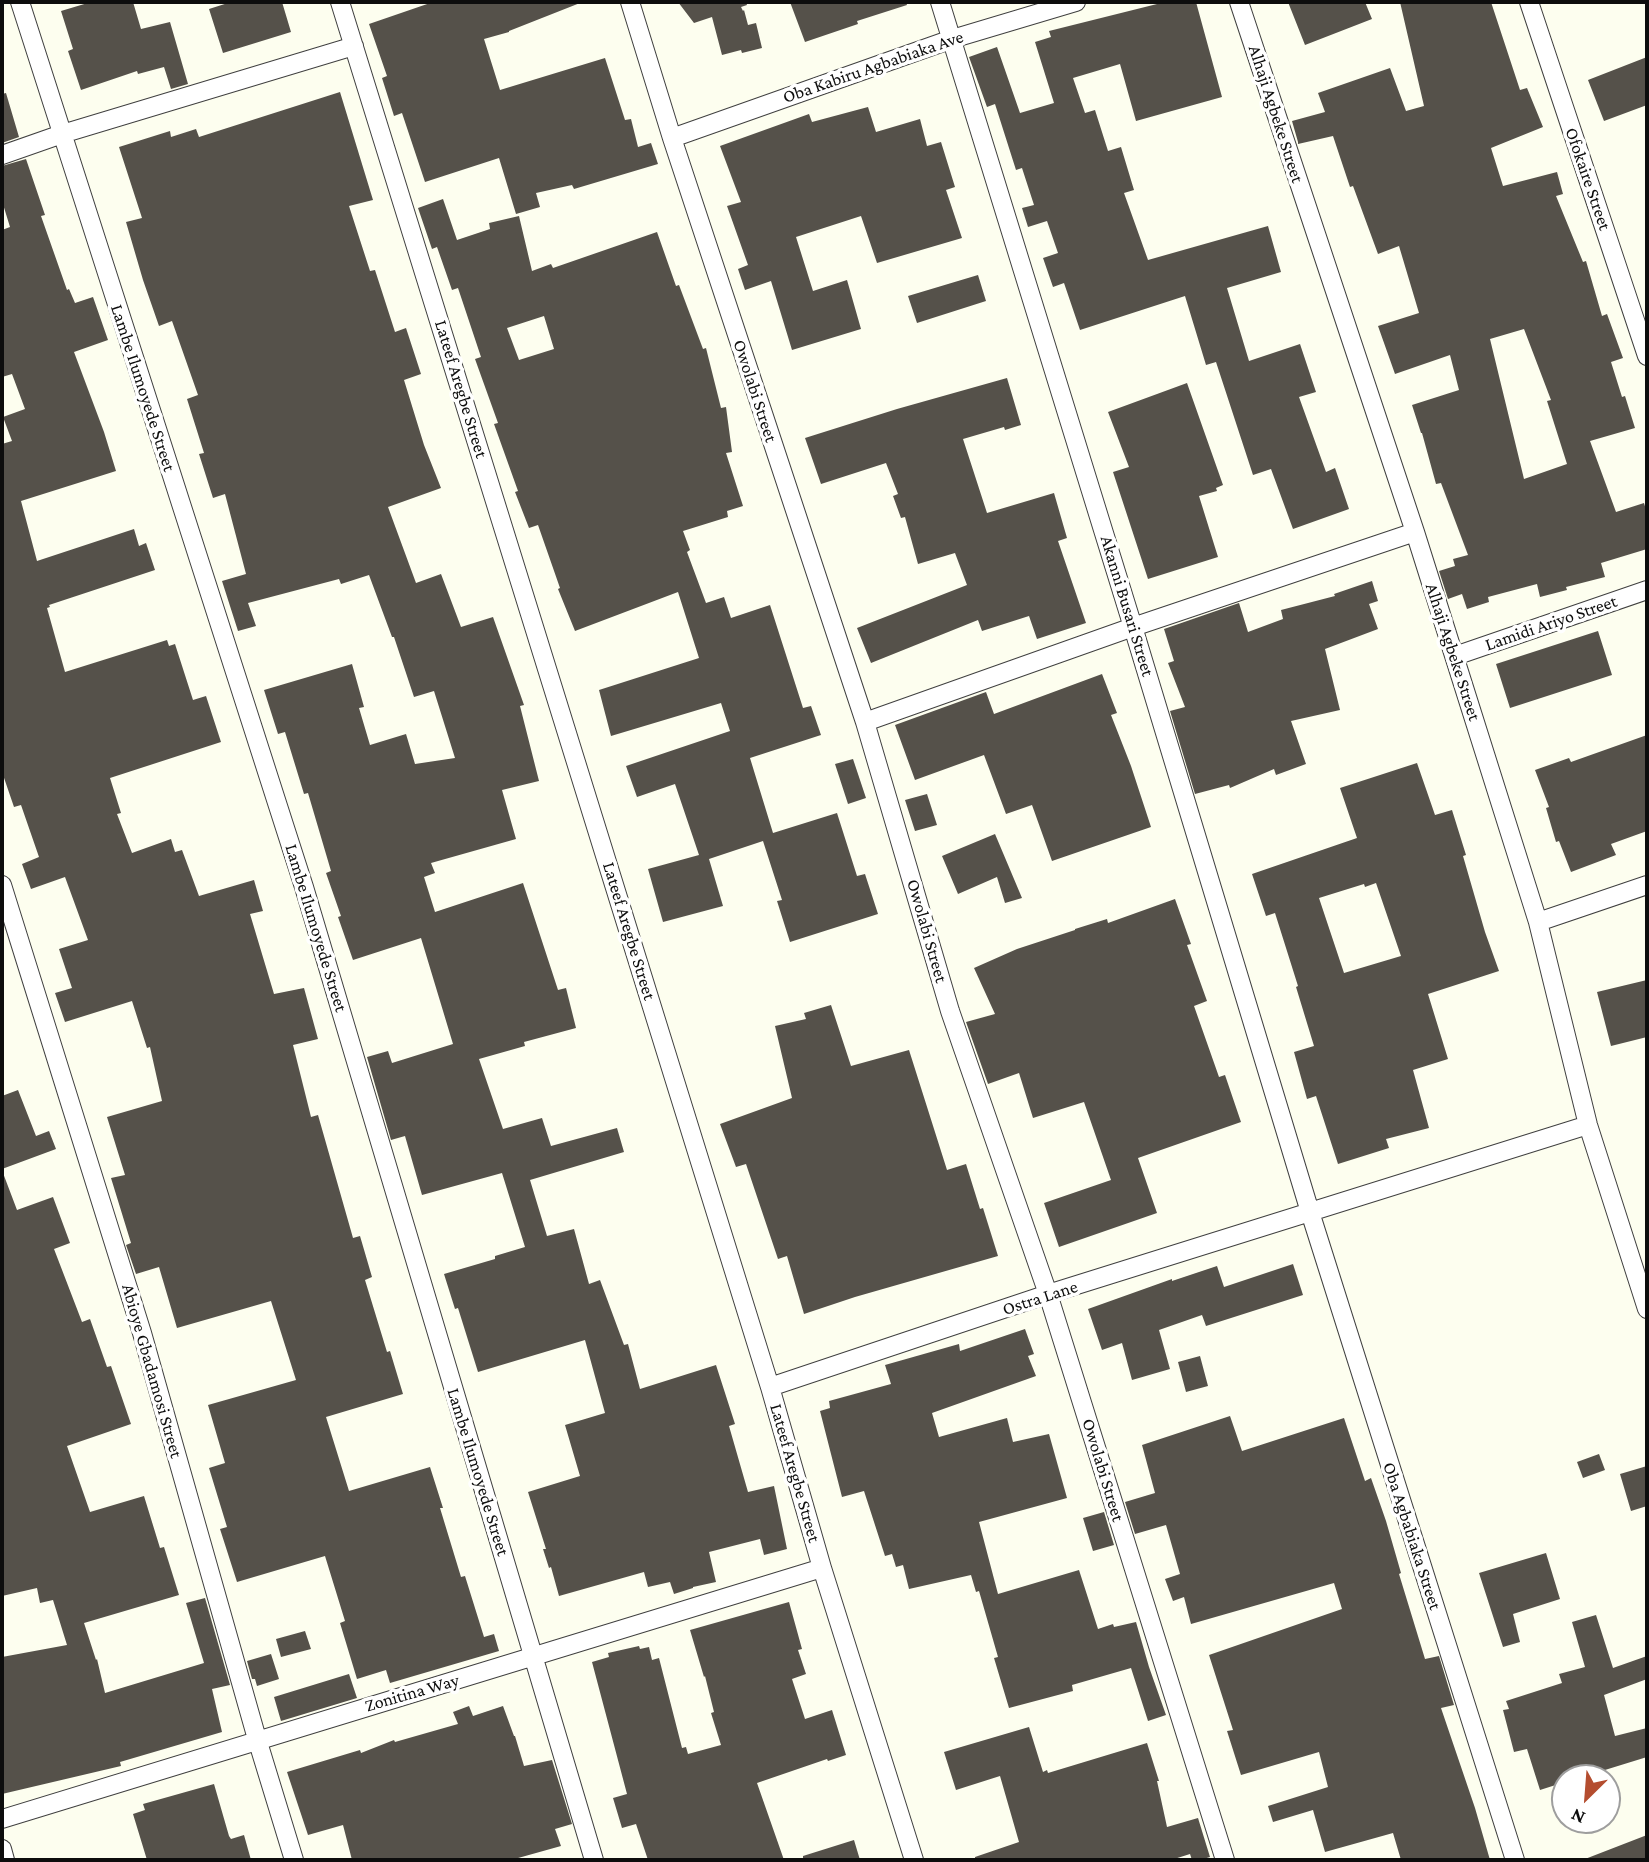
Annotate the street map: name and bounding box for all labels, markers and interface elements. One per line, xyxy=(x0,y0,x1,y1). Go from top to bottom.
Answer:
street label: Oba Kabiru Agbabiaka Ave xyxy=(780,26,966,108)
street label: Alhaji Agbeke Street xyxy=(1244,43,1308,185)
street label: Ofokaire Street xyxy=(1560,125,1616,233)
street label: Lambe Ilumoyede Street xyxy=(106,302,180,474)
street label: Lateef Aregbe Street xyxy=(430,317,492,461)
street label: Owolabi Street xyxy=(728,337,782,445)
street label: Akanni Busari Street xyxy=(1095,533,1159,679)
street label: Alhaji Agbeke Street xyxy=(1421,581,1485,723)
street label: Lamidi Ariyo Street xyxy=(1482,590,1620,656)
street label: Lambe Ilumoyede Street xyxy=(280,841,352,1015)
street label: Lateef Aregbe Street xyxy=(598,859,660,1003)
street label: Owolabi Street xyxy=(902,877,952,985)
street label: Ostra Lane xyxy=(1000,1276,1080,1320)
street label: Abioye Gbadamosi Street xyxy=(117,1282,187,1460)
street label: Lambe Ilumoyede Street xyxy=(442,1385,514,1559)
street label: Lateef Aregbe Street xyxy=(765,1401,825,1545)
street label: Owolabi Street xyxy=(1077,1416,1129,1524)
street label: Oba Agbabiaka Street xyxy=(1378,1459,1446,1613)
street label: Zonitina Way xyxy=(362,1669,462,1717)
north arrow xyxy=(1551,1764,1621,1834)
text: N xyxy=(1567,1804,1588,1829)

